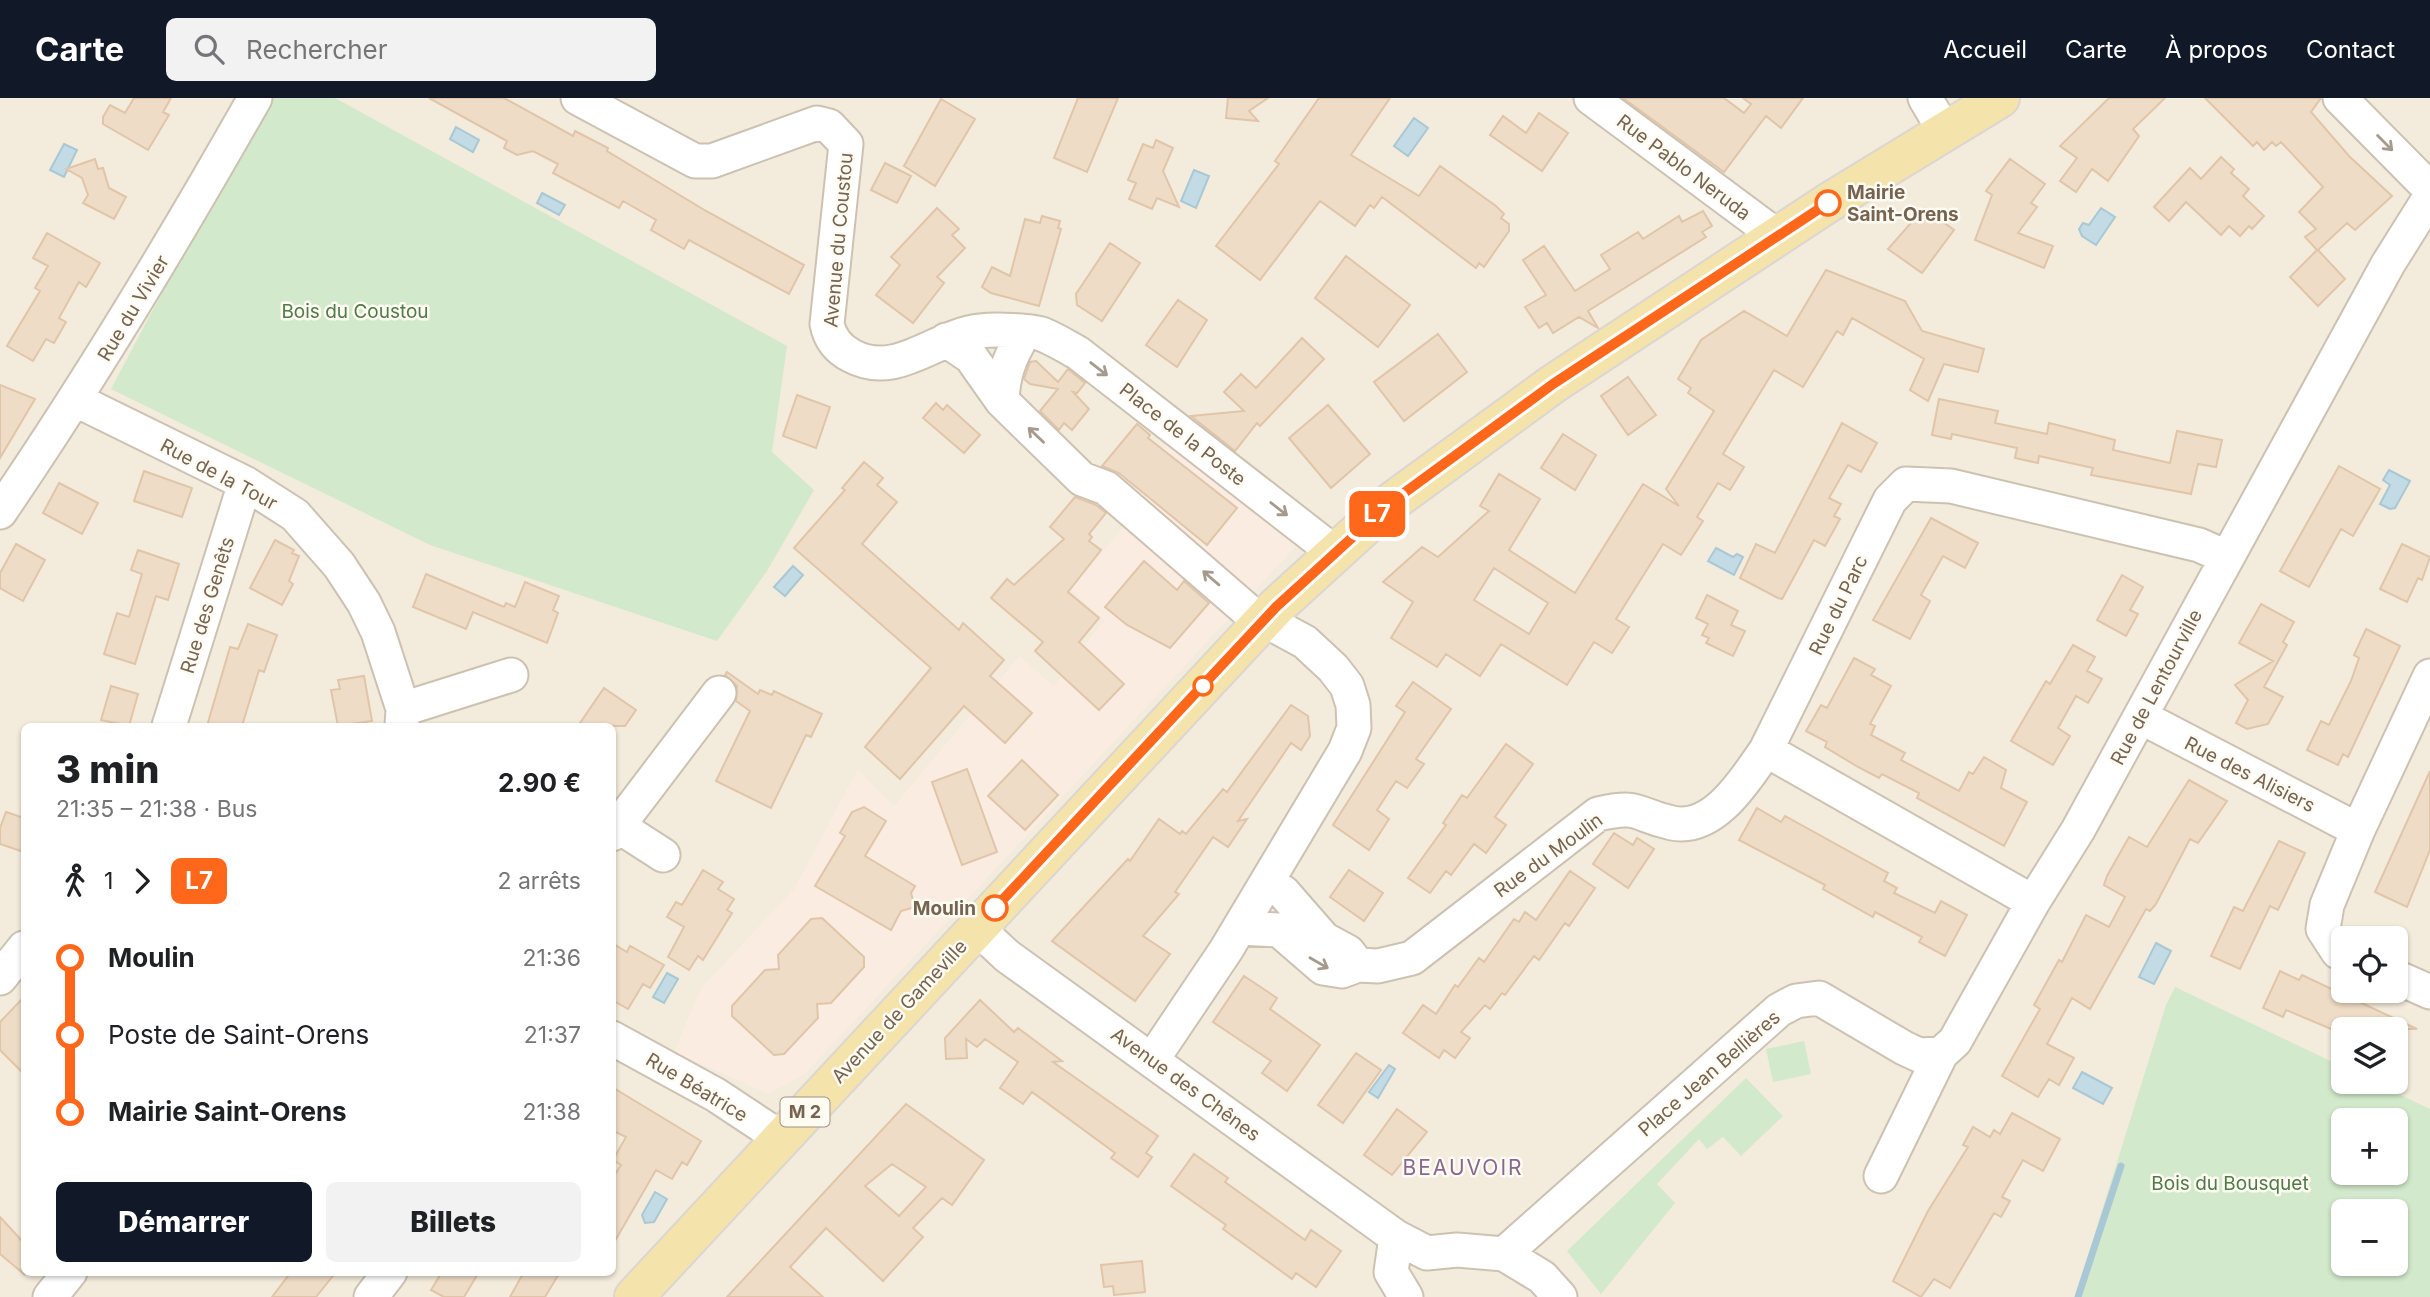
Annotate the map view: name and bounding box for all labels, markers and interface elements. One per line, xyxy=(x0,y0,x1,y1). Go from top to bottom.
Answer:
search box xyxy=(166,18,656,81)
text: Carte xyxy=(35,29,124,69)
icon: search xyxy=(190,30,228,68)
text: Rechercher xyxy=(246,34,388,65)
text: Accueil xyxy=(1943,35,2027,64)
text: Carte xyxy=(2065,35,2127,64)
text: À propos xyxy=(2165,35,2268,64)
text: Contact xyxy=(2306,35,2395,64)
street label: Rue Pablo Neruda xyxy=(1612,110,1755,225)
one-way arrow xyxy=(2376,135,2393,152)
street label: Avenue du Coustou xyxy=(819,152,858,328)
place label: Mairie Saint-Orens xyxy=(1847,181,1959,226)
marker: Mairie Saint-Orens xyxy=(1815,190,1841,216)
street label: Rue du Vivier xyxy=(93,251,174,365)
park label: Bois du Coustou xyxy=(281,300,429,323)
one-way arrow xyxy=(1090,362,1108,377)
street label: Place de la Poste xyxy=(1115,378,1250,491)
one-way arrow xyxy=(1028,426,1045,443)
street label: Rue de la Tour xyxy=(156,434,281,515)
line badge: L7 xyxy=(1346,491,1408,537)
text: L7 xyxy=(1363,499,1391,528)
one-way arrow xyxy=(1270,501,1288,516)
street label: Rue des Genêts xyxy=(176,534,239,676)
street label: Rue du Parc xyxy=(1804,551,1873,659)
one-way arrow xyxy=(1202,570,1220,586)
street label: Rue de Lentourville xyxy=(2106,606,2207,769)
unlabelled marker xyxy=(1193,676,1213,696)
street label: Rue des Alisiers xyxy=(2181,732,2319,817)
text: 3 min xyxy=(56,746,159,792)
text: 2.90 € xyxy=(498,767,581,798)
text: 21:35 – 21:38 · Bus xyxy=(56,795,257,823)
street label: Rue du Moulin xyxy=(1490,808,1607,902)
icon: walk xyxy=(56,862,94,900)
icon: forward xyxy=(123,862,161,900)
text: L7 xyxy=(185,866,213,895)
text: 1 xyxy=(104,867,113,895)
text: 2 arrêts xyxy=(497,867,581,895)
marker: Moulin xyxy=(982,895,1008,921)
place label: Moulin xyxy=(913,897,976,920)
map controls xyxy=(2331,926,2408,1276)
button: locate xyxy=(2331,926,2408,1003)
street label: Avenue de Gameville xyxy=(827,935,972,1088)
text: Moulin xyxy=(108,942,195,973)
text: 21:36 xyxy=(523,944,581,972)
one-way arrow xyxy=(1309,956,1329,970)
street label: Place Jean Bellières xyxy=(1634,1006,1785,1141)
button: layers xyxy=(2331,1017,2408,1094)
text: Poste de Saint-Orens xyxy=(108,1019,369,1050)
text: 21:37 xyxy=(524,1021,581,1049)
street label: Avenue des Chênes xyxy=(1107,1023,1265,1146)
street label: Rue Béatrice xyxy=(642,1048,752,1127)
text: Mairie Saint-Orens xyxy=(108,1096,347,1127)
text: 21:38 xyxy=(523,1098,581,1126)
road number: M 2 xyxy=(780,1098,830,1126)
button: + xyxy=(2331,1108,2408,1185)
district label: BEAUVOIR xyxy=(1402,1155,1524,1180)
park label: Bois du Bousquet xyxy=(2151,1172,2309,1195)
button: Démarrer xyxy=(56,1182,312,1262)
button: Billets xyxy=(326,1182,581,1262)
button: − xyxy=(2331,1199,2408,1276)

